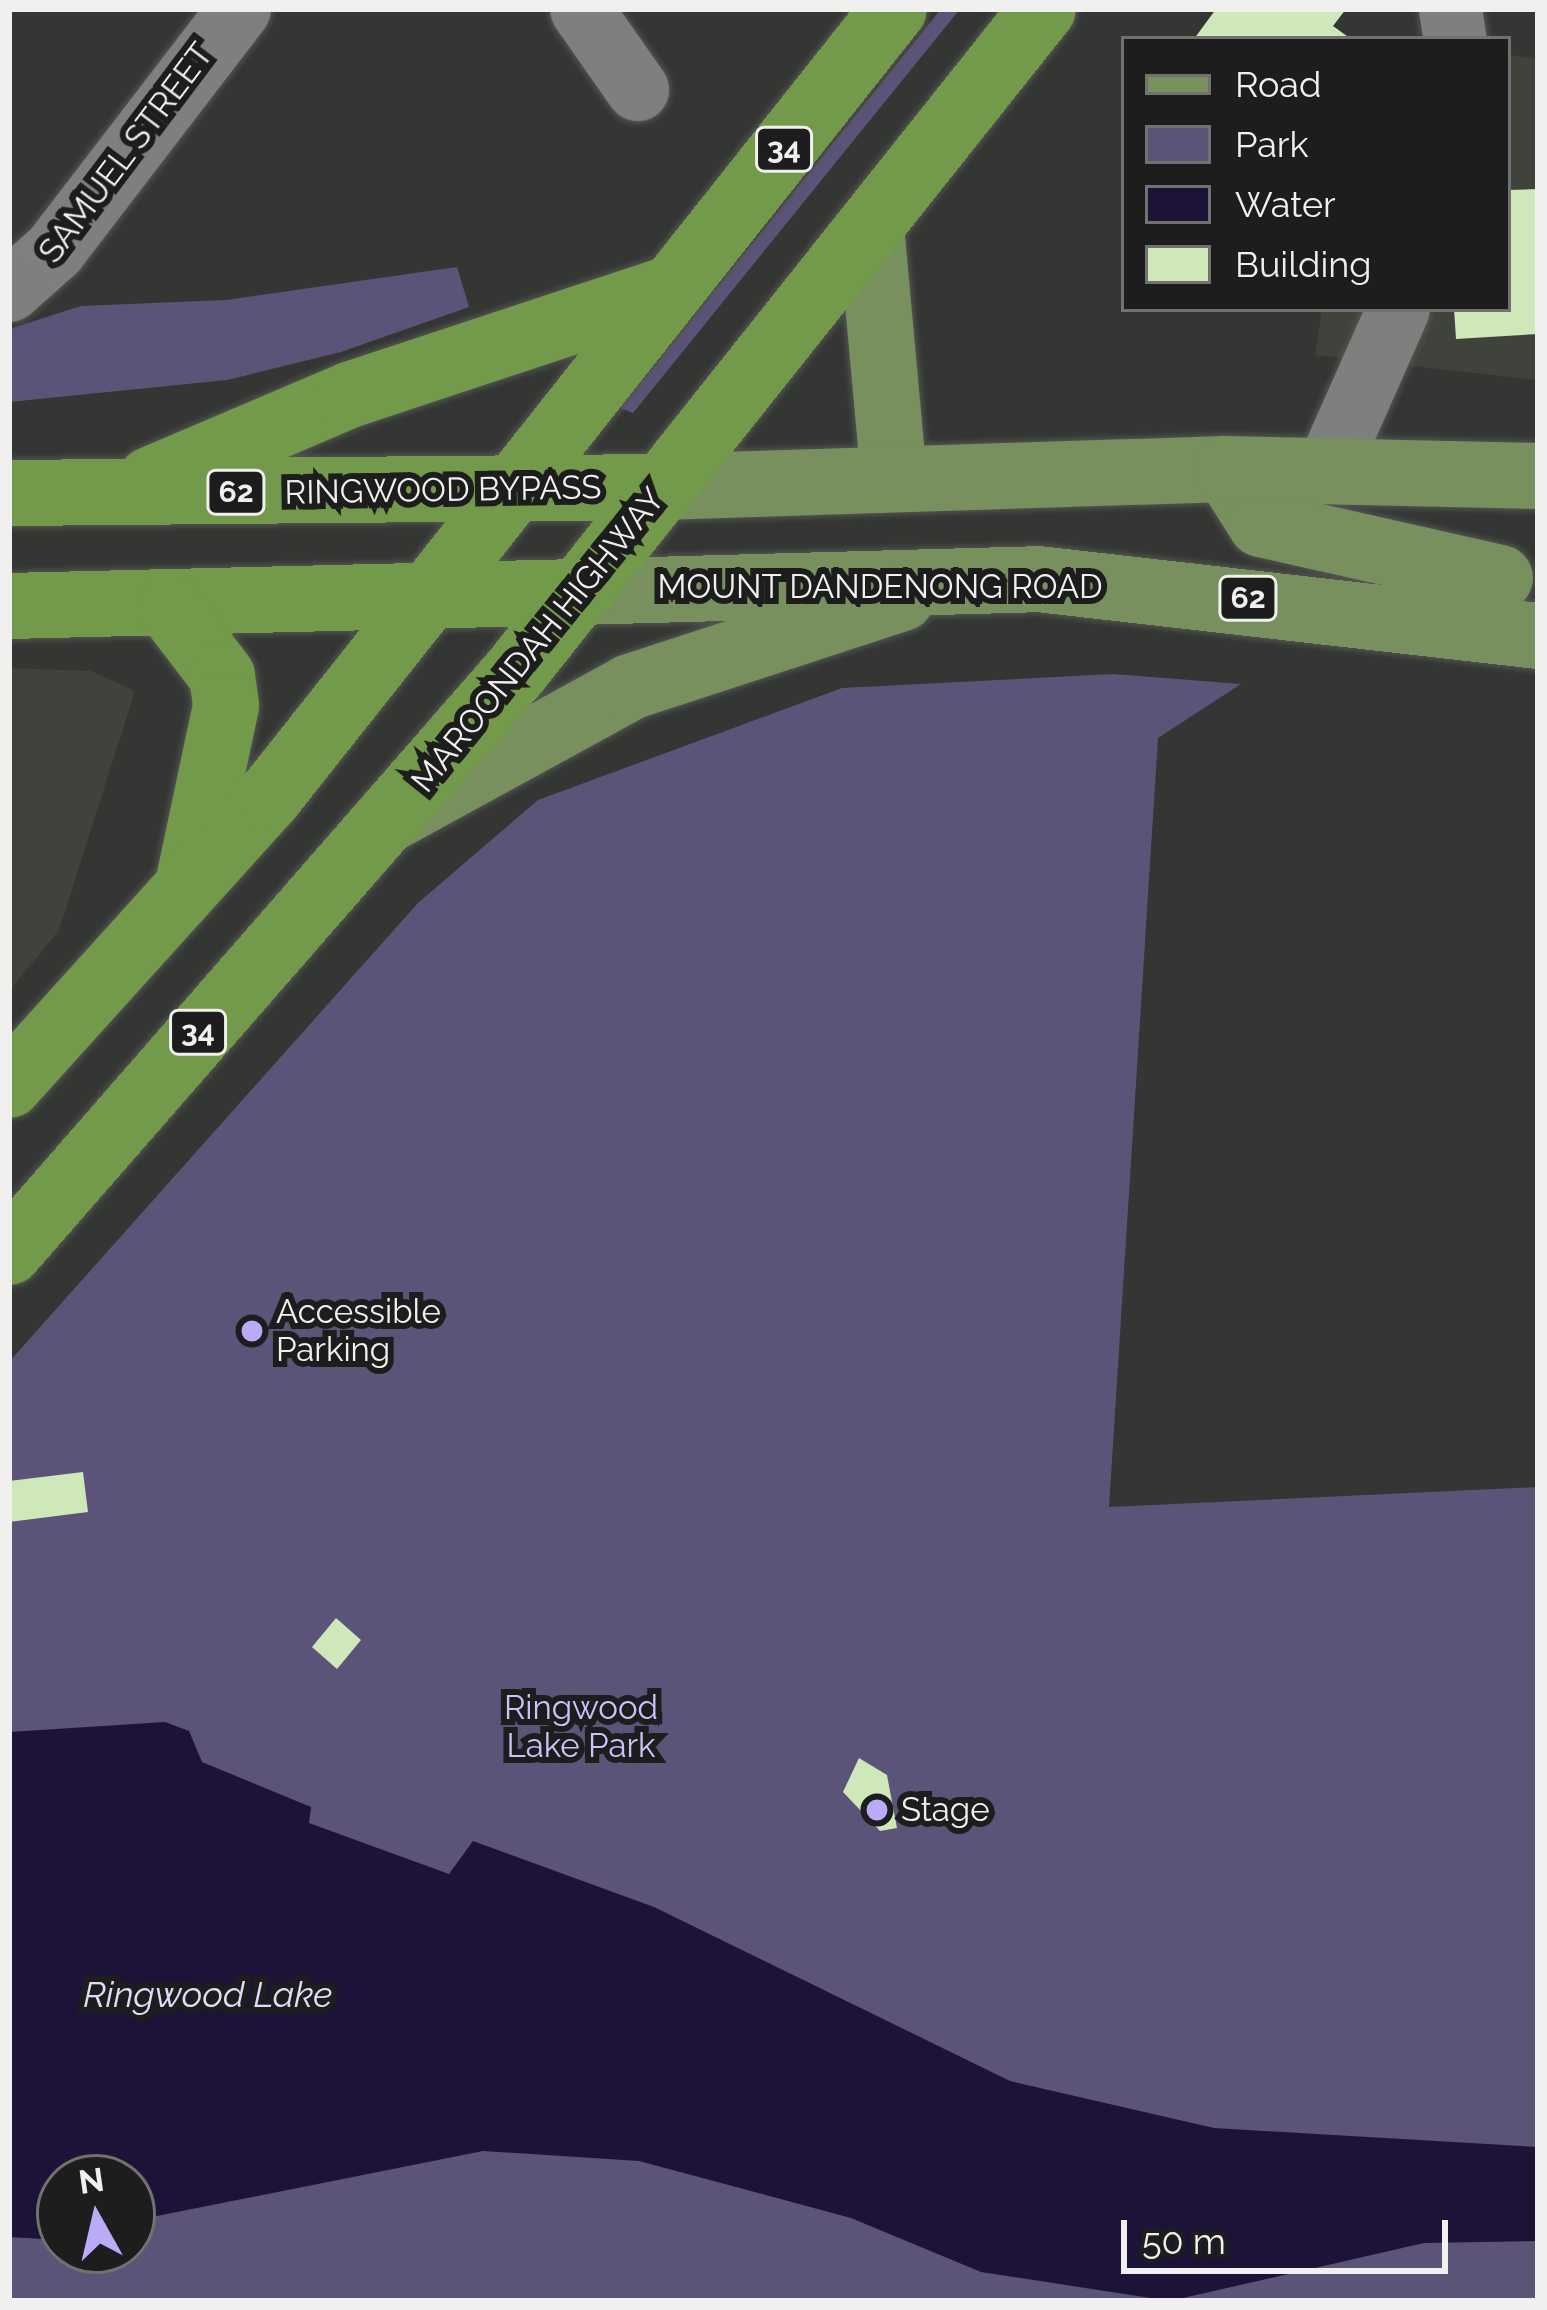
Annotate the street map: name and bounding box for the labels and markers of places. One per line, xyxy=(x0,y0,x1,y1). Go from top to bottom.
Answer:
place label: Accessible Parking xyxy=(276,1292,441,1370)
marker: Accessible Parking xyxy=(239,1318,265,1344)
place label: Stage xyxy=(901,1790,990,1830)
marker: Stage xyxy=(864,1797,890,1823)

